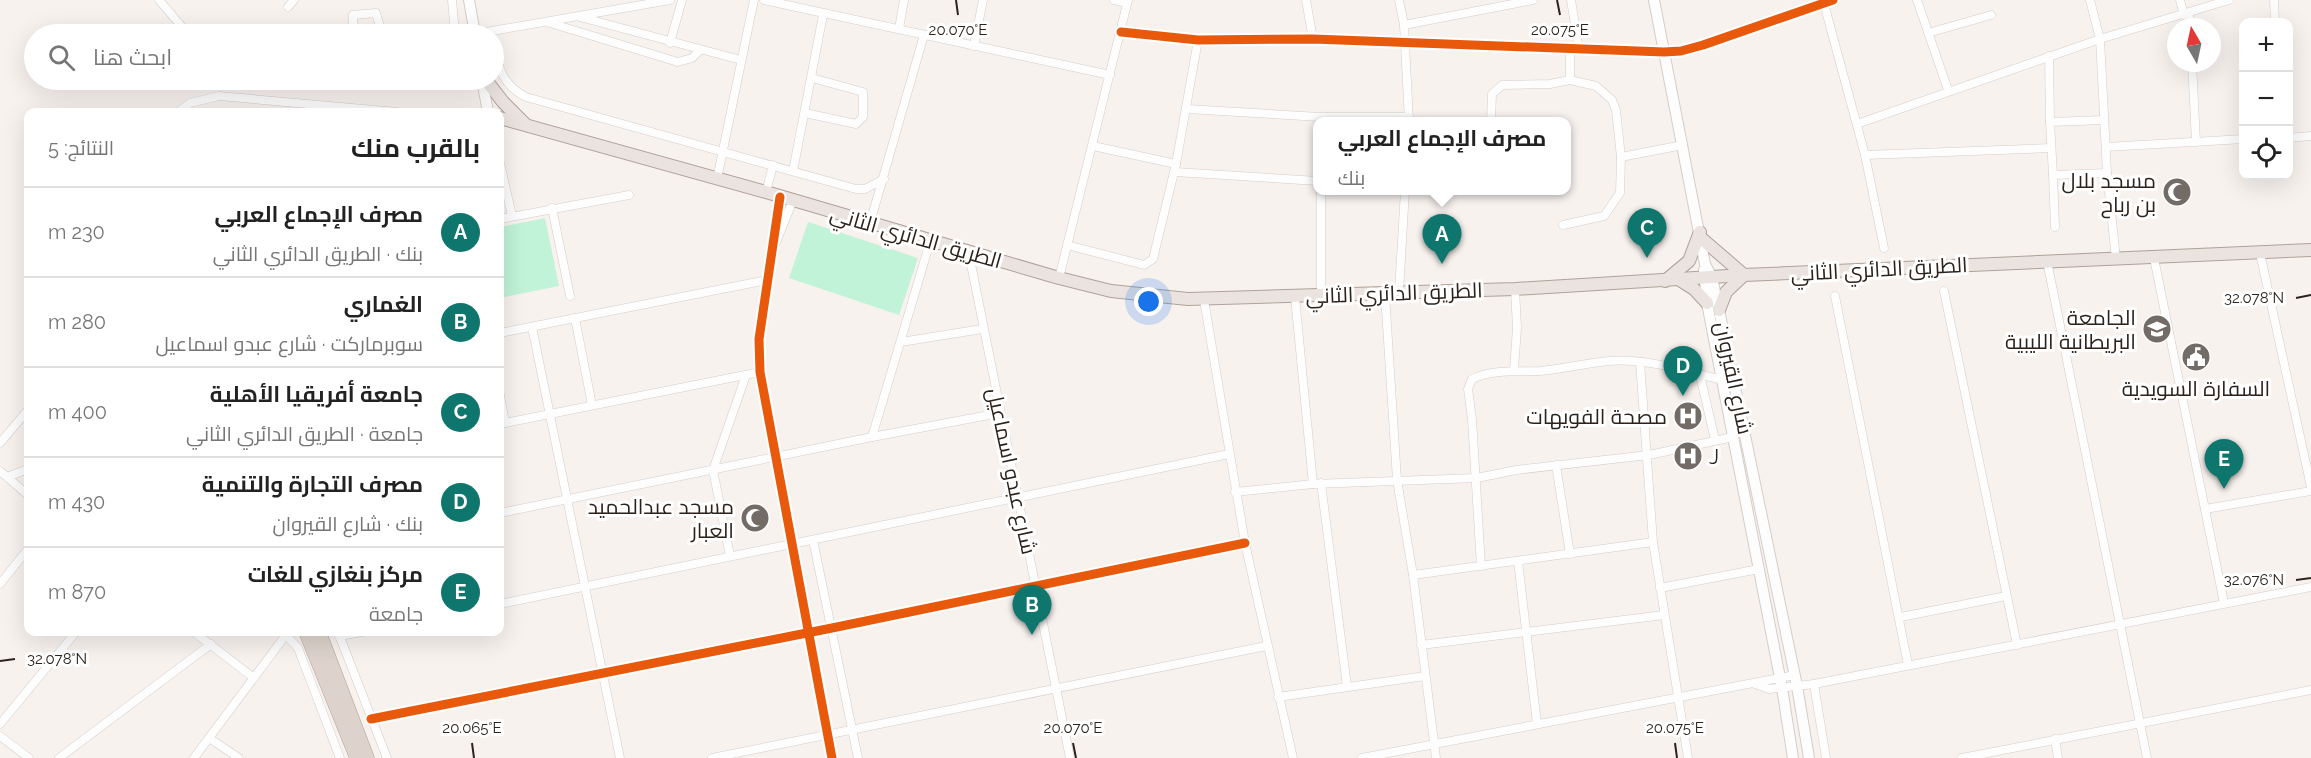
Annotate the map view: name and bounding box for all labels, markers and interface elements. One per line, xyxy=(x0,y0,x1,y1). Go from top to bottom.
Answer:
north arrow xyxy=(2167,18,2221,72)
map controls xyxy=(2239,18,2293,180)
button: + xyxy=(2239,18,2293,72)
text: 20.070°E xyxy=(929,21,987,39)
text: 20.075°E xyxy=(1531,21,1589,39)
search box xyxy=(24,24,504,90)
icon: search xyxy=(45,41,78,74)
text: ابحث هنا xyxy=(93,44,172,70)
button: − xyxy=(2239,72,2293,126)
popup xyxy=(1313,117,1571,195)
text: مصرف الإجماع العربي xyxy=(1338,125,1546,151)
button: locate xyxy=(2239,126,2293,180)
text: بالقرب منك xyxy=(351,133,480,163)
text: النتائج: 5 xyxy=(48,136,114,160)
text: بنك xyxy=(1338,166,1365,190)
place label: مسجد بلال بن رباح xyxy=(2062,168,2156,219)
mosque icon: مسجد بلال بن رباح xyxy=(2161,176,2193,208)
text: مصرف الإجماع العربي xyxy=(214,201,423,227)
street label: الطريق الدائري الثاني xyxy=(826,201,1005,277)
pin: C xyxy=(1628,208,1666,258)
pin: A xyxy=(1422,214,1462,264)
text: 230 m xyxy=(48,220,105,244)
text: A xyxy=(454,220,467,244)
text: بنك · الطريق الدائري الثاني xyxy=(213,242,423,266)
street label: الطريق الدائري الثاني xyxy=(1790,252,1968,290)
street label: الطريق الدائري الثاني xyxy=(1305,277,1483,313)
your location xyxy=(1134,287,1163,316)
text: 32.078°N xyxy=(2224,289,2284,307)
text: الغماري xyxy=(344,291,423,317)
place label: الجامعة البريطانية الليبية xyxy=(2005,305,2136,354)
text: 280 m xyxy=(48,310,106,334)
text: B xyxy=(454,310,467,334)
school or university icon: الجامعة البريطانية الليبية xyxy=(2141,313,2173,345)
street label: شارع القيروان xyxy=(1708,319,1758,437)
text: سوبرماركت · شارع عبدو اسماعيل xyxy=(155,332,423,356)
public building icon: السفارة السويدية xyxy=(2180,341,2212,373)
pin: D xyxy=(1664,346,1702,396)
place label: السفارة السويدية xyxy=(2122,376,2270,401)
text: جامعة أفريقيا الأهلية xyxy=(210,381,423,407)
street label: شارع عبدو اسماعيل xyxy=(980,386,1042,557)
text: 400 m xyxy=(48,400,107,424)
text: C xyxy=(454,400,467,424)
hospital icon: مصحة الفويهات xyxy=(1672,400,1704,432)
place label: مصحة الفويهات xyxy=(1526,404,1667,430)
text: جامعة · الطريق الدائري الثاني xyxy=(186,422,423,446)
hospital icon: J xyxy=(1672,440,1704,472)
pin: E xyxy=(2204,440,2244,489)
place label: J xyxy=(1709,444,1719,469)
text: مصرف التجارة والتنمية xyxy=(202,471,423,497)
text: 430 m xyxy=(48,490,105,514)
text: D xyxy=(453,490,468,514)
place label: مسجد عبدالحميد العبار xyxy=(588,494,734,543)
mosque icon: مسجد عبدالحميد العبار xyxy=(739,502,771,534)
text: بنك · شارع القيروان xyxy=(272,512,423,536)
text: مركز بنغازي للغات xyxy=(248,561,423,587)
text: 32.076°N xyxy=(2224,571,2284,589)
text: 870 m xyxy=(48,580,106,604)
text: E xyxy=(454,580,467,604)
pin: B xyxy=(1012,586,1052,635)
text: جامعة xyxy=(369,602,423,626)
text: 32.078°N xyxy=(27,650,87,668)
text: 20.065°E xyxy=(442,719,502,737)
text: 20.070°E xyxy=(1044,719,1102,737)
text: 20.075°E xyxy=(1646,719,1704,737)

